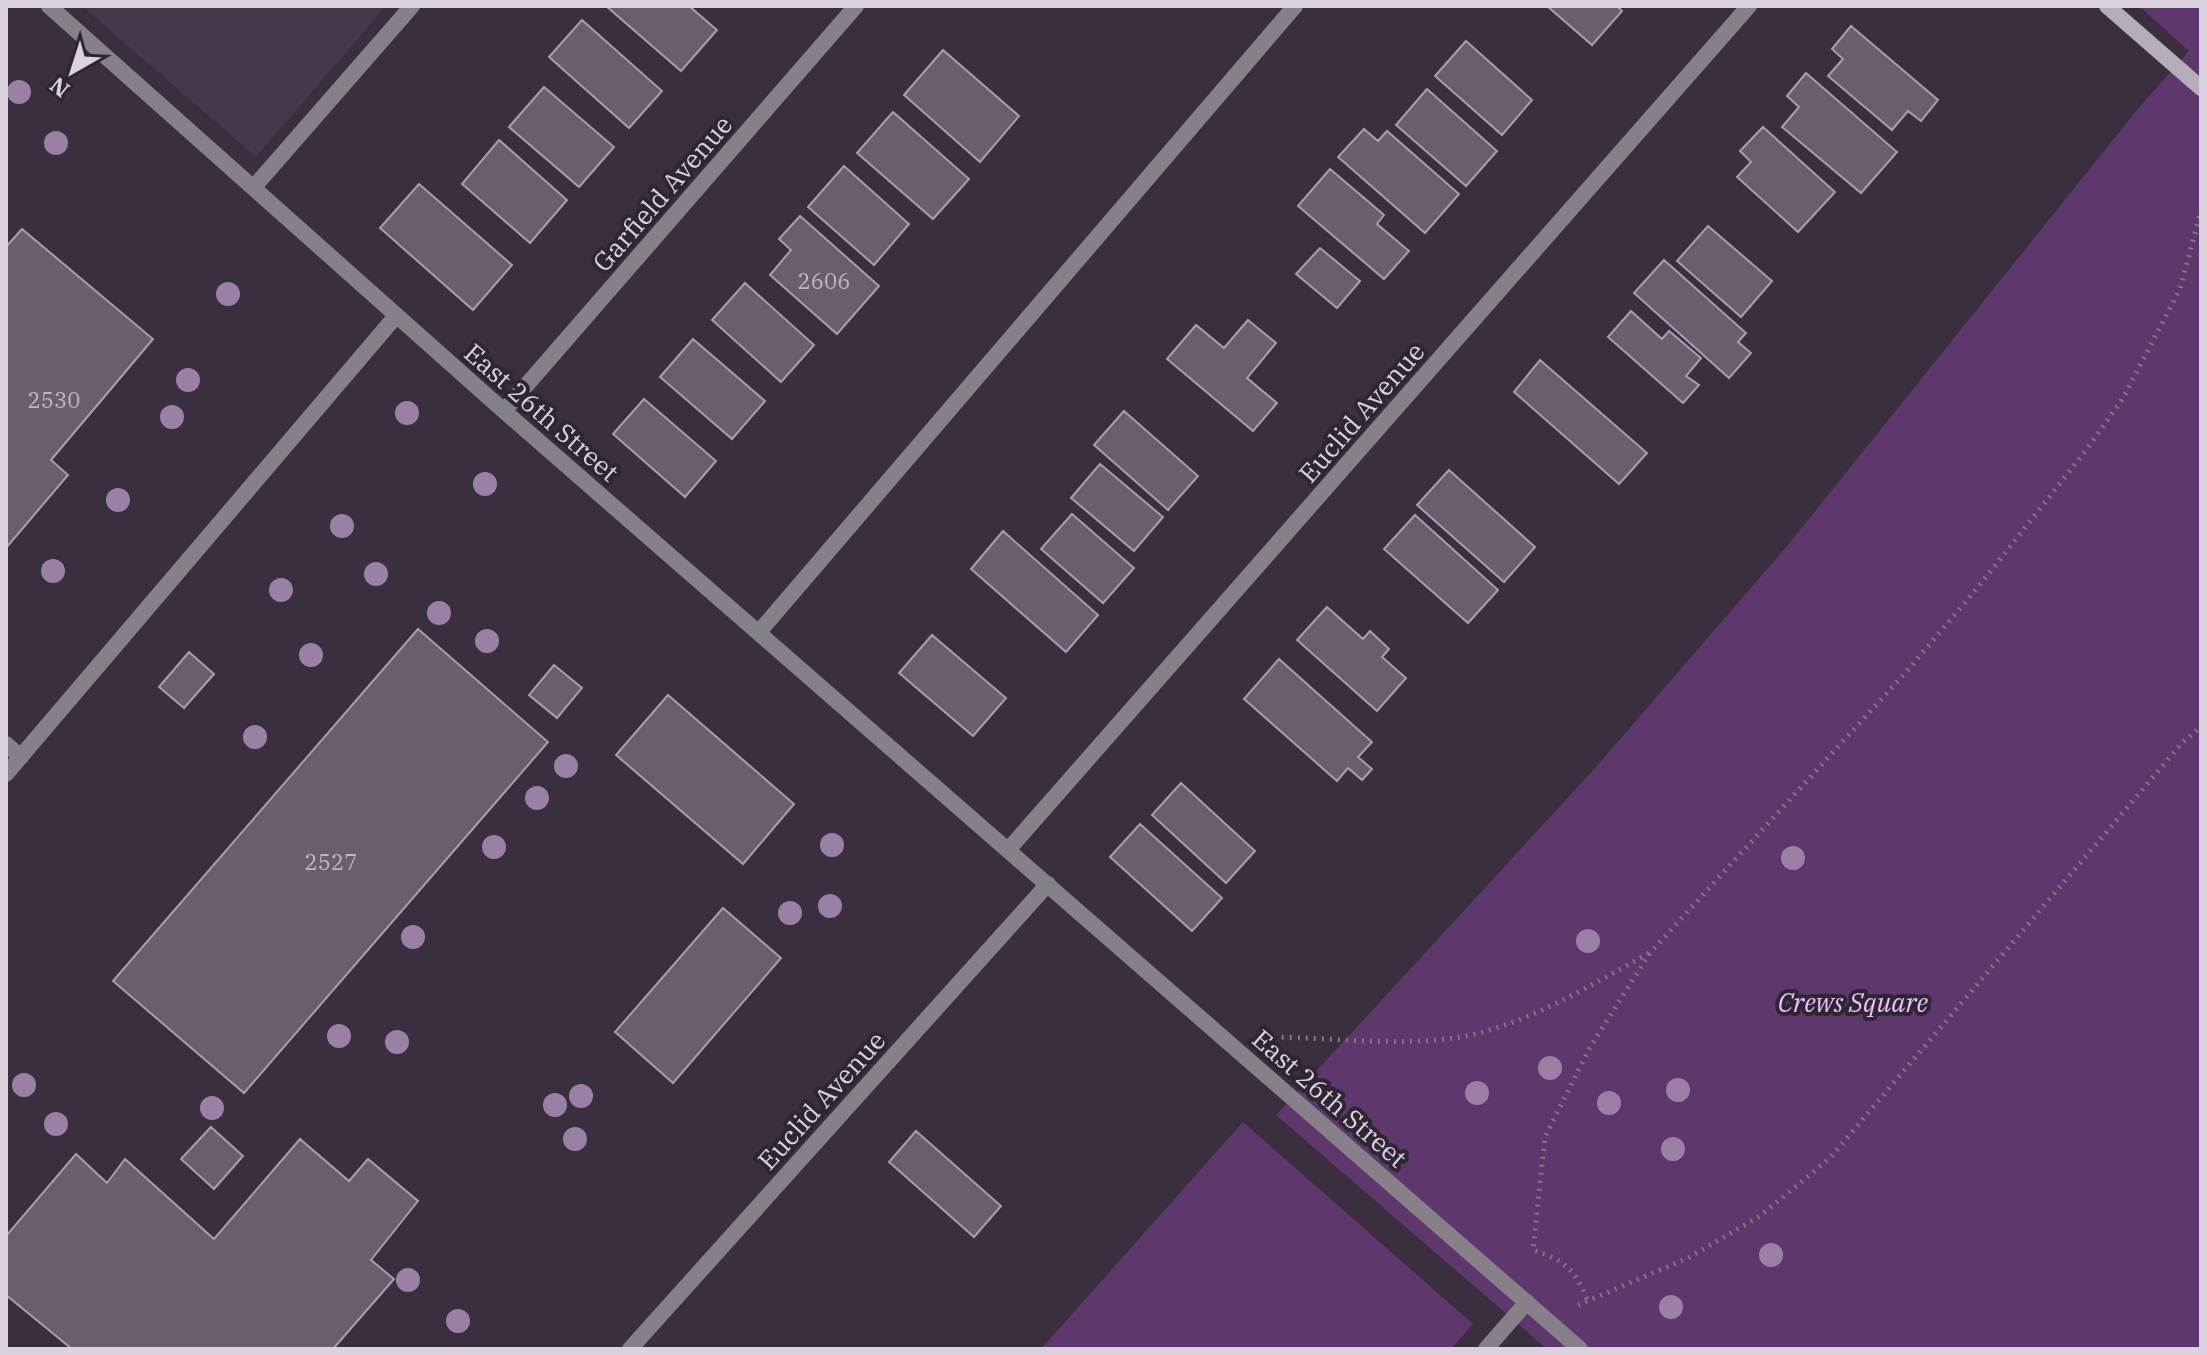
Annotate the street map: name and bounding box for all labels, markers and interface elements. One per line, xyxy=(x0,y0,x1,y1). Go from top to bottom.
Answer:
north arrow xyxy=(32,32,112,112)
text: N xyxy=(43,71,75,105)
street label: Garfield Avenue xyxy=(585,108,739,278)
house number: 2606 xyxy=(798,266,850,295)
street label: East 26th Street xyxy=(458,335,626,489)
street label: Euclid Avenue xyxy=(1291,335,1431,489)
house number: 2530 xyxy=(28,385,80,414)
house number: 2527 xyxy=(305,847,357,876)
park label: Crews Square xyxy=(1778,985,1929,1019)
street label: East 26th Street xyxy=(1246,1021,1414,1175)
street label: Euclid Avenue xyxy=(750,1023,892,1177)

